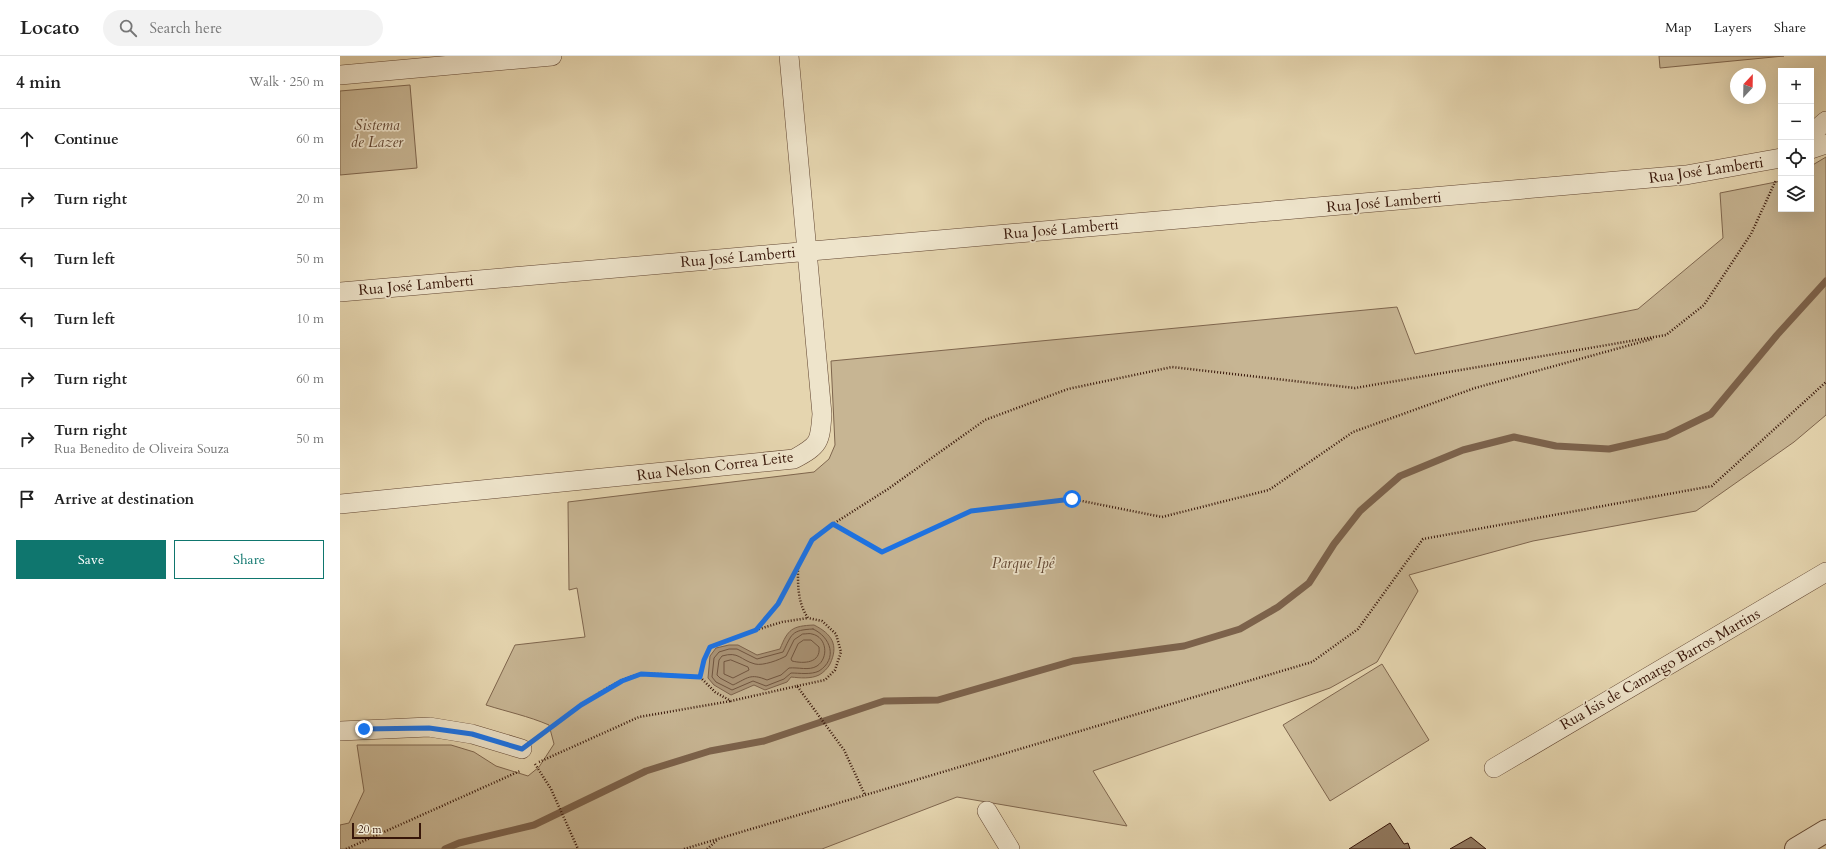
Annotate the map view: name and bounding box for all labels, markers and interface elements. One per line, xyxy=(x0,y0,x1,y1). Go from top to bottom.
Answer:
search box xyxy=(103,10,383,46)
text: Locato xyxy=(20,15,79,41)
icon: search xyxy=(117,17,139,39)
text: Search here xyxy=(149,18,222,38)
text: Map xyxy=(1665,18,1692,37)
text: Layers xyxy=(1714,18,1752,37)
text: Share xyxy=(1774,18,1806,37)
north arrow xyxy=(1730,68,1766,104)
map controls xyxy=(1778,68,1814,212)
button: + xyxy=(1778,68,1814,104)
text: 4 min xyxy=(16,71,61,94)
text: Walk · 250 m xyxy=(249,73,324,91)
button: − xyxy=(1778,104,1814,140)
park label: Sistema de Lazer xyxy=(351,115,404,152)
icon: ahead xyxy=(16,128,38,150)
text: Continue xyxy=(54,129,119,149)
text: 60 m xyxy=(296,130,324,148)
button: locate xyxy=(1778,140,1814,176)
street label: Rua José Lamberti xyxy=(1647,152,1765,188)
button: layers xyxy=(1778,176,1814,212)
street label: Rua José Lamberti xyxy=(1325,187,1443,217)
icon: right xyxy=(16,188,38,210)
text: Turn right xyxy=(54,189,127,209)
text: 20 m xyxy=(296,190,324,208)
street label: Rua José Lamberti xyxy=(1002,214,1120,244)
street label: Rua José Lamberti xyxy=(679,242,797,272)
icon: left xyxy=(16,248,38,270)
text: Turn left xyxy=(54,249,115,269)
text: 50 m xyxy=(296,250,324,268)
street label: Rua José Lamberti xyxy=(357,270,475,300)
icon: left xyxy=(16,308,38,330)
text: Turn left xyxy=(54,309,115,329)
text: 10 m xyxy=(296,310,324,328)
icon: right xyxy=(16,368,38,390)
text: Turn right xyxy=(54,369,127,389)
text: 60 m xyxy=(296,370,324,388)
text: Turn right xyxy=(54,420,127,440)
icon: right xyxy=(16,428,38,450)
text: 50 m xyxy=(296,430,324,448)
text: Rua Benedito de Oliveira Souza xyxy=(54,440,229,458)
street label: Rua Nelson Correa Leite xyxy=(636,446,795,486)
icon: arrive xyxy=(16,488,38,510)
text: Arrive at destination xyxy=(54,489,194,509)
route start xyxy=(1063,490,1081,508)
button: Save xyxy=(16,540,166,579)
button: Share xyxy=(174,540,324,579)
park label: Parque Ipê xyxy=(992,553,1054,573)
street label: Rua Ísis de Camargo Barros Martins xyxy=(1556,603,1764,735)
route end xyxy=(355,720,373,738)
scale bar xyxy=(352,821,421,840)
text: 20 m xyxy=(358,822,382,837)

